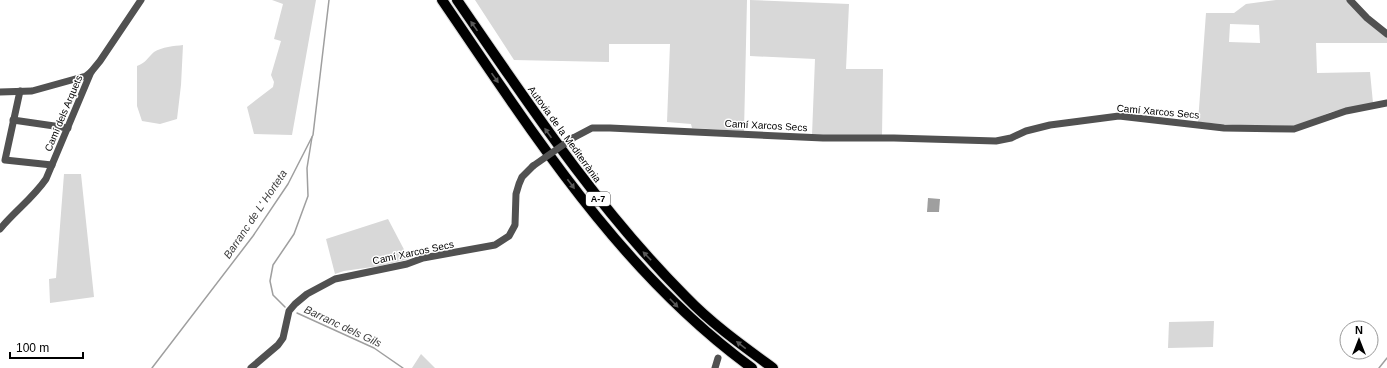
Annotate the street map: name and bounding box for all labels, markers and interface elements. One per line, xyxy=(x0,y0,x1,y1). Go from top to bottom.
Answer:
one-way arrow xyxy=(470,20,478,31)
one-way arrow xyxy=(492,72,499,84)
street label: Camí dels Arquets xyxy=(42,73,84,153)
street label: Autovia de la Mediterrània xyxy=(526,84,603,185)
street label: Camí Xarcos Secs xyxy=(1116,102,1200,121)
street label: Camí Xarcos Secs xyxy=(724,118,808,133)
one-way arrow xyxy=(544,127,552,138)
water label: Barranc de L' Horteta xyxy=(221,167,289,261)
one-way arrow xyxy=(567,179,575,190)
road number: A-7 xyxy=(586,192,610,206)
street label: Camí Xarcos Secs xyxy=(371,239,455,266)
one-way arrow xyxy=(642,251,651,261)
one-way arrow xyxy=(669,298,679,308)
water label: Barranc dels Gils xyxy=(303,303,384,349)
north arrow xyxy=(1339,320,1379,360)
text: N xyxy=(1355,324,1363,336)
scale bar xyxy=(10,334,83,360)
text: 100 m xyxy=(16,341,49,355)
one-way arrow xyxy=(736,341,747,349)

